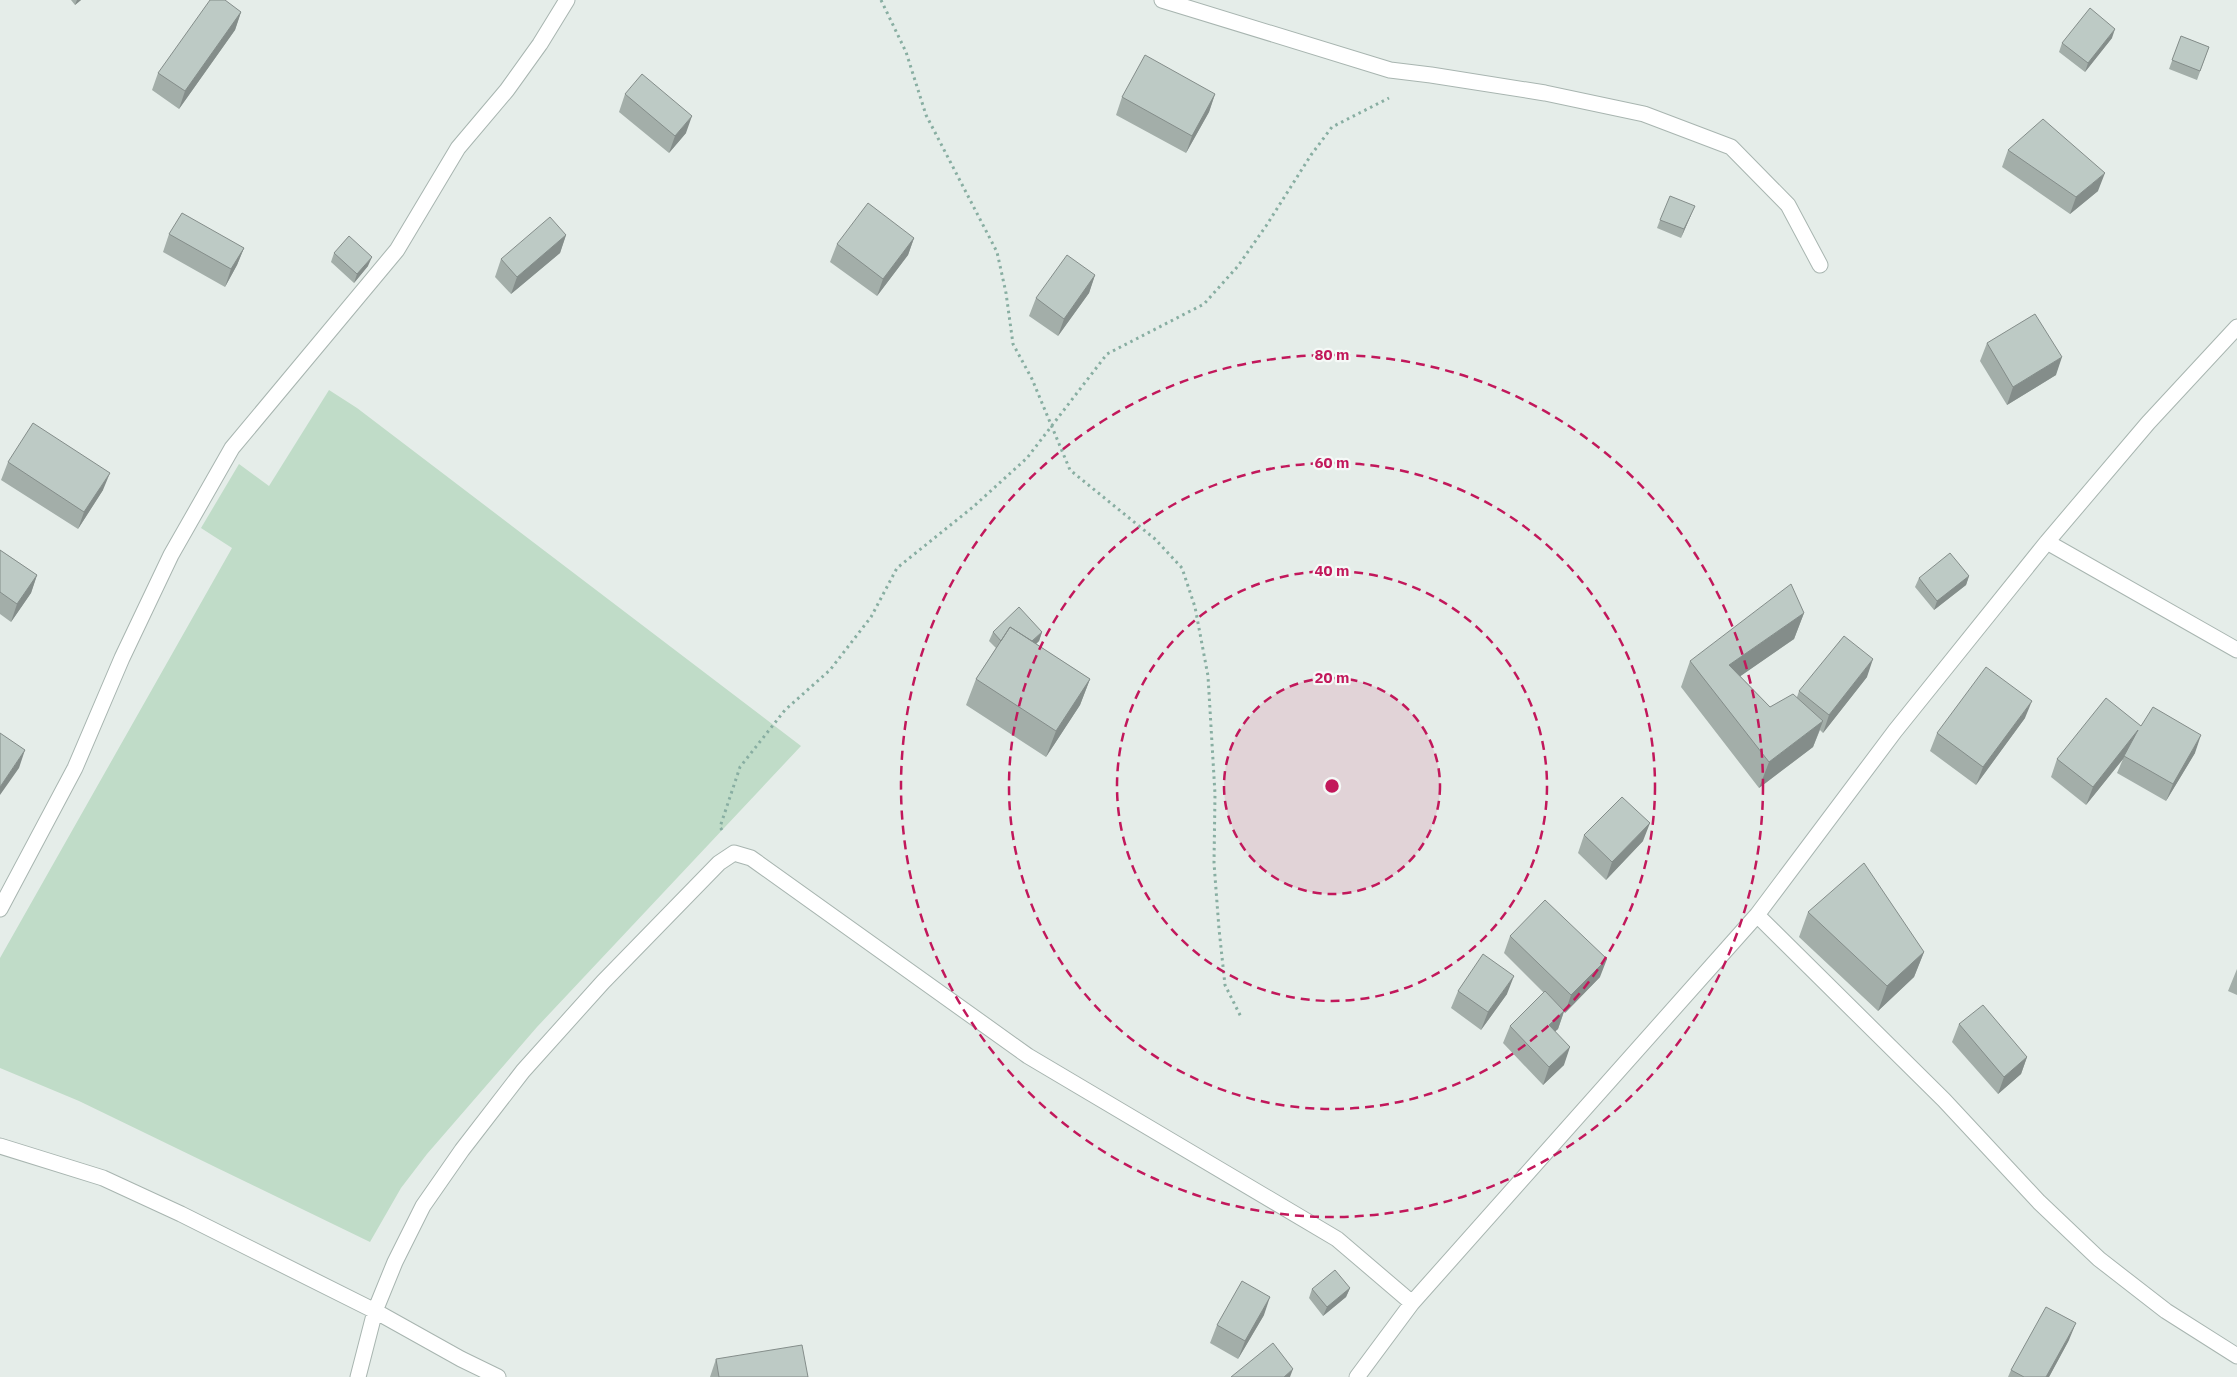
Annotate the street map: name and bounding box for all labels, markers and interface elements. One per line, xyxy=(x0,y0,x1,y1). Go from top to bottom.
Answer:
text: 80 m xyxy=(1315,345,1349,364)
text: 60 m xyxy=(1315,453,1349,472)
text: 40 m xyxy=(1315,561,1349,580)
text: 20 m xyxy=(1315,668,1349,687)
centre of rings xyxy=(1323,777,1341,795)

